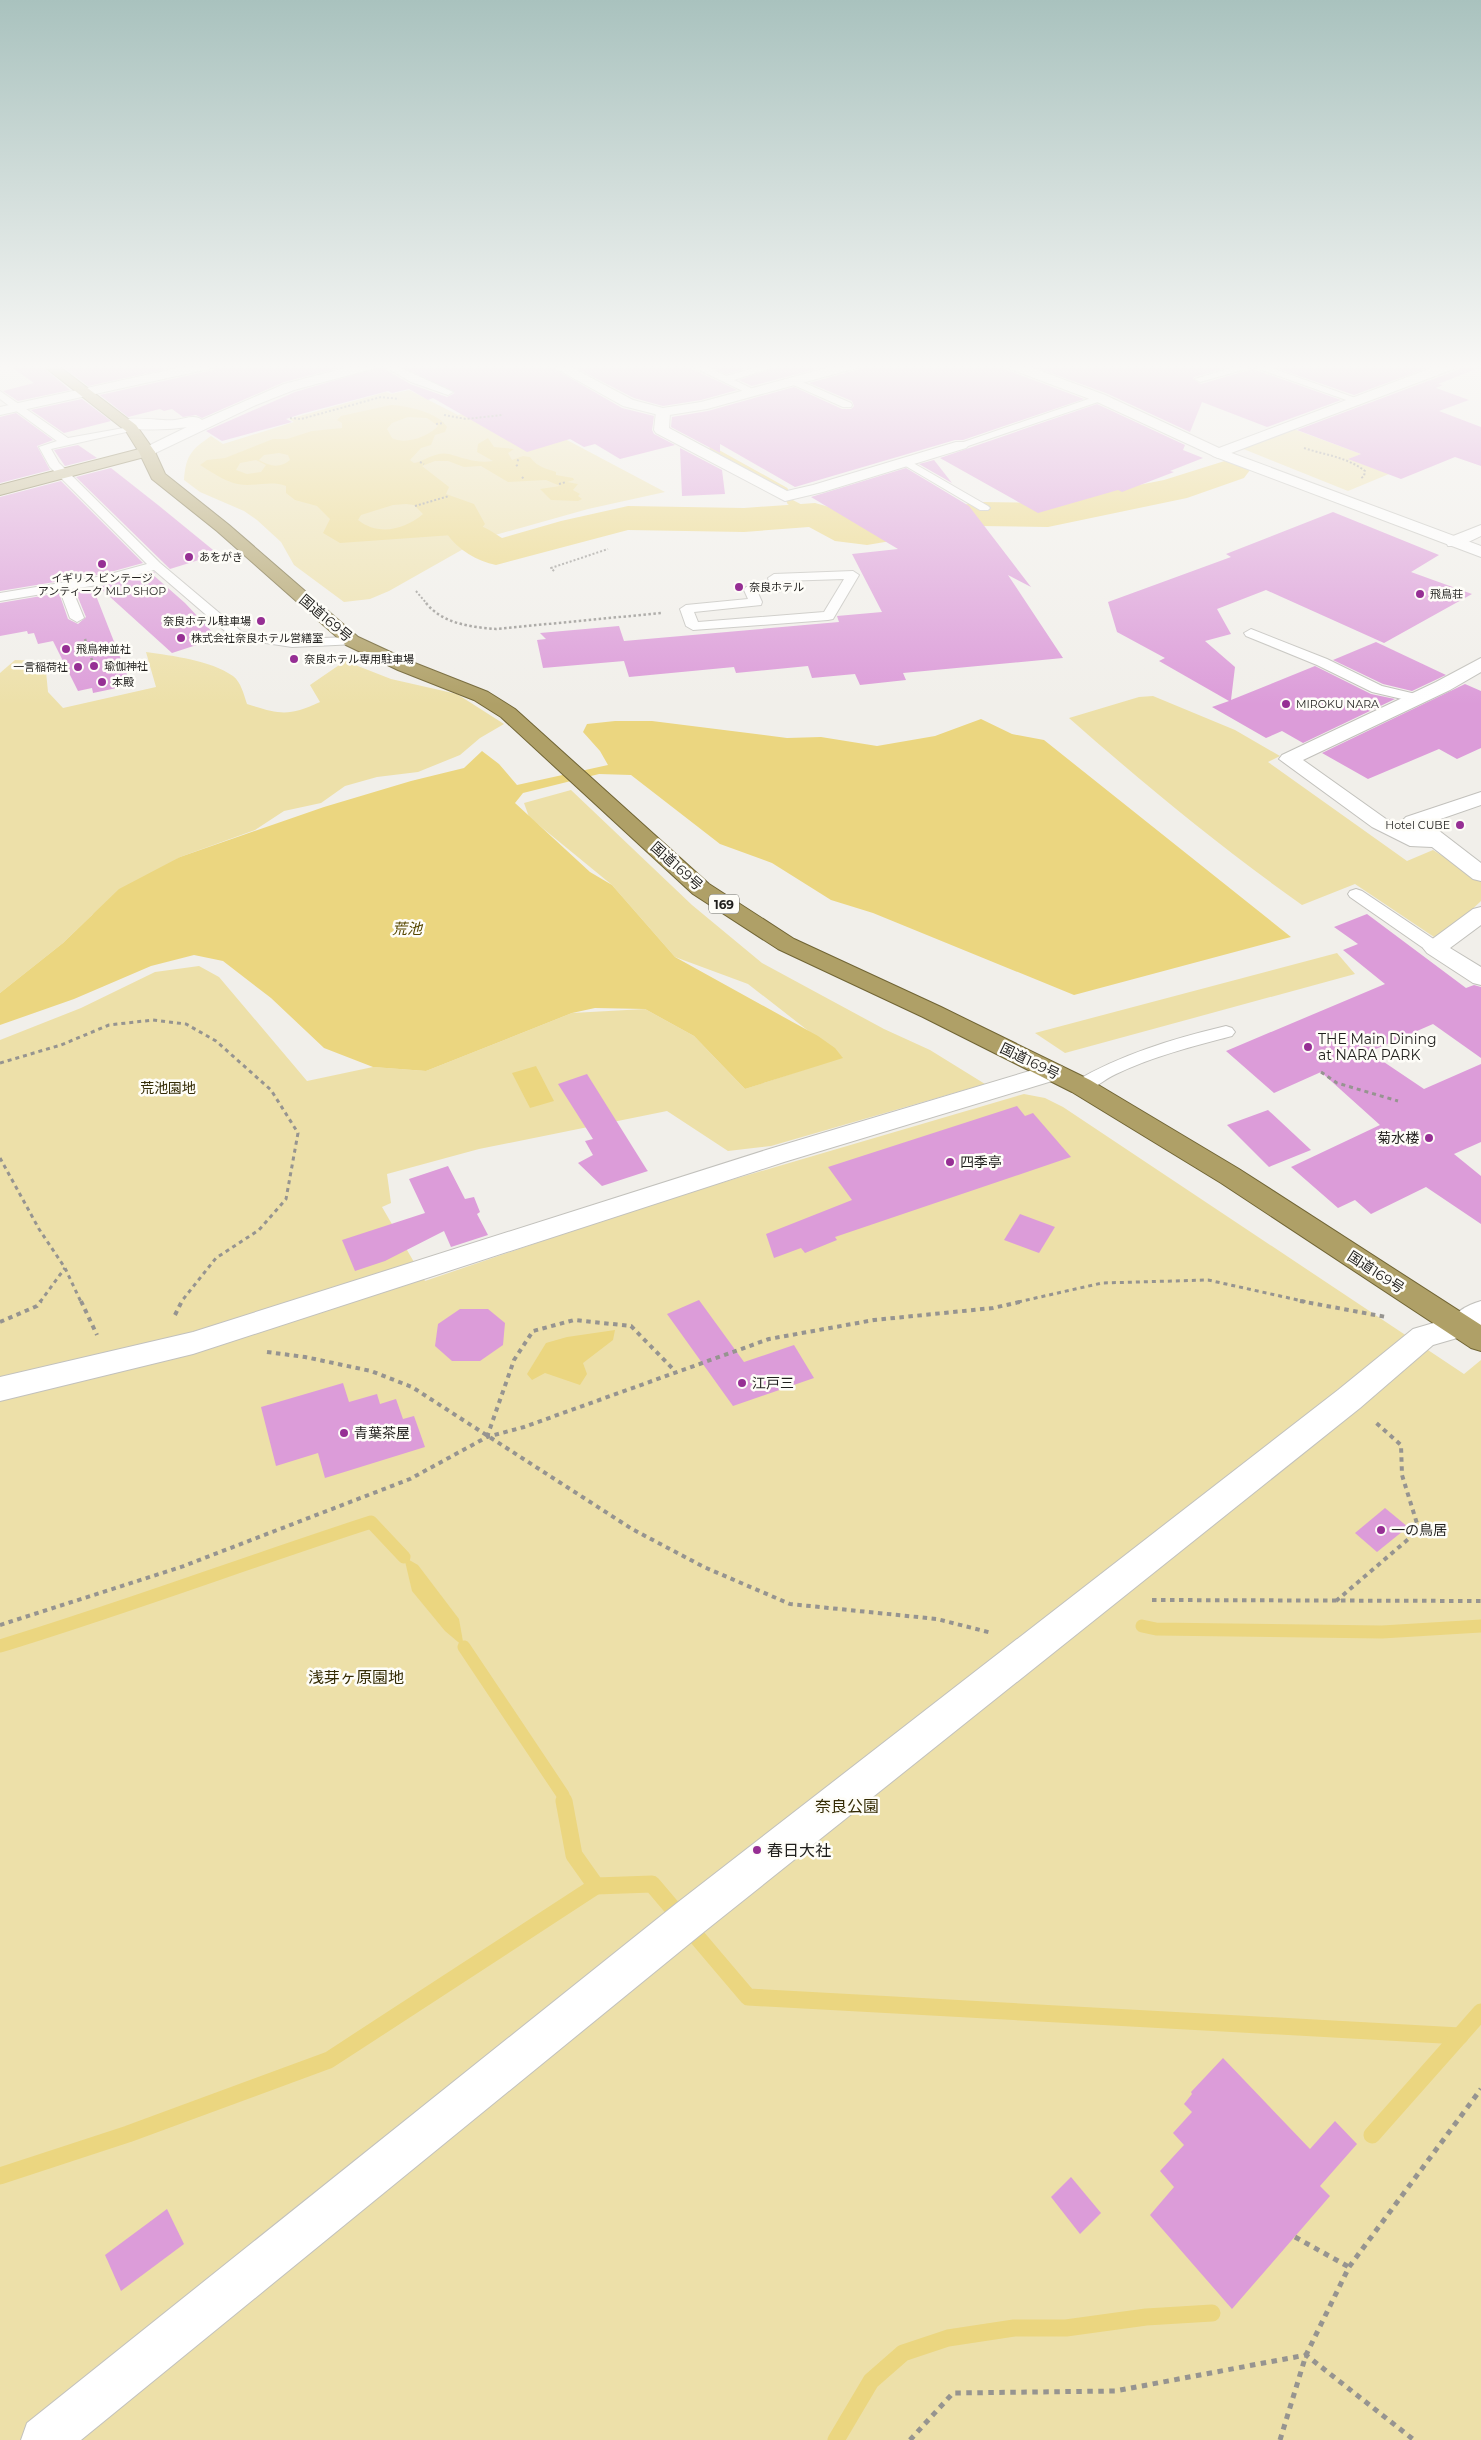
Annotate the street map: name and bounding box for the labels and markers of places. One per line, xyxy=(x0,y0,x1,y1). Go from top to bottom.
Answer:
place label: あをがき xyxy=(199,550,243,564)
marker: あをがき xyxy=(183,551,195,563)
marker: イギリス ビンテージ アンティーク MLP SHOP xyxy=(96,558,108,570)
place label: イギリス ビンテージ アンティーク MLP SHOP xyxy=(38,571,166,598)
place label: 奈良ホテル xyxy=(749,580,804,594)
marker: 奈良ホテル xyxy=(733,581,745,593)
place label: 飛鳥荘 xyxy=(1430,587,1463,601)
marker: 飛鳥荘 xyxy=(1414,588,1426,600)
place label: 奈良ホテル駐車場 xyxy=(163,614,251,628)
marker: 奈良ホテル駐車場 xyxy=(255,615,267,627)
place label: 株式会社奈良ホテル営繕室 xyxy=(191,631,323,645)
marker: 株式会社奈良ホテル営繕室 xyxy=(175,632,187,644)
place label: 飛鳥神並社 xyxy=(76,642,131,656)
marker: 飛鳥神並社 xyxy=(60,643,72,655)
place label: 奈良ホテル専用駐車場 xyxy=(304,652,414,666)
marker: 奈良ホテル専用駐車場 xyxy=(288,653,300,665)
place label: 瑜伽神社 xyxy=(104,659,148,673)
place label: 一言稲荷社 xyxy=(13,660,68,674)
marker: 瑜伽神社 xyxy=(88,660,100,672)
marker: 一言稲荷社 xyxy=(72,661,84,673)
place label: 本殿 xyxy=(112,675,134,689)
marker: 本殿 xyxy=(96,676,108,688)
place label: MIROKU NARA xyxy=(1296,697,1379,711)
marker: MIROKU NARA xyxy=(1280,698,1292,710)
place label: Hotel CUBE xyxy=(1385,818,1450,832)
marker: Hotel CUBE xyxy=(1454,819,1466,831)
place label: THE Main Dining at NARA PARK xyxy=(1318,1030,1437,1064)
marker: THE Main Dining at NARA PARK xyxy=(1302,1041,1314,1053)
place label: 菊水楼 xyxy=(1377,1129,1420,1147)
marker: 菊水楼 xyxy=(1423,1132,1435,1144)
place label: 四季亭 xyxy=(960,1153,1002,1171)
marker: 四季亭 xyxy=(944,1156,956,1168)
place label: 江戸三 xyxy=(752,1374,794,1392)
marker: 江戸三 xyxy=(736,1377,748,1389)
place label: 青葉茶屋 xyxy=(354,1424,410,1442)
marker: 青葉茶屋 xyxy=(338,1427,350,1439)
place label: 一の鳥居 xyxy=(1391,1521,1447,1539)
marker: 一の鳥居 xyxy=(1375,1524,1387,1536)
place label: 春日大社 xyxy=(767,1841,831,1860)
marker: 春日大社 xyxy=(751,1844,763,1856)

